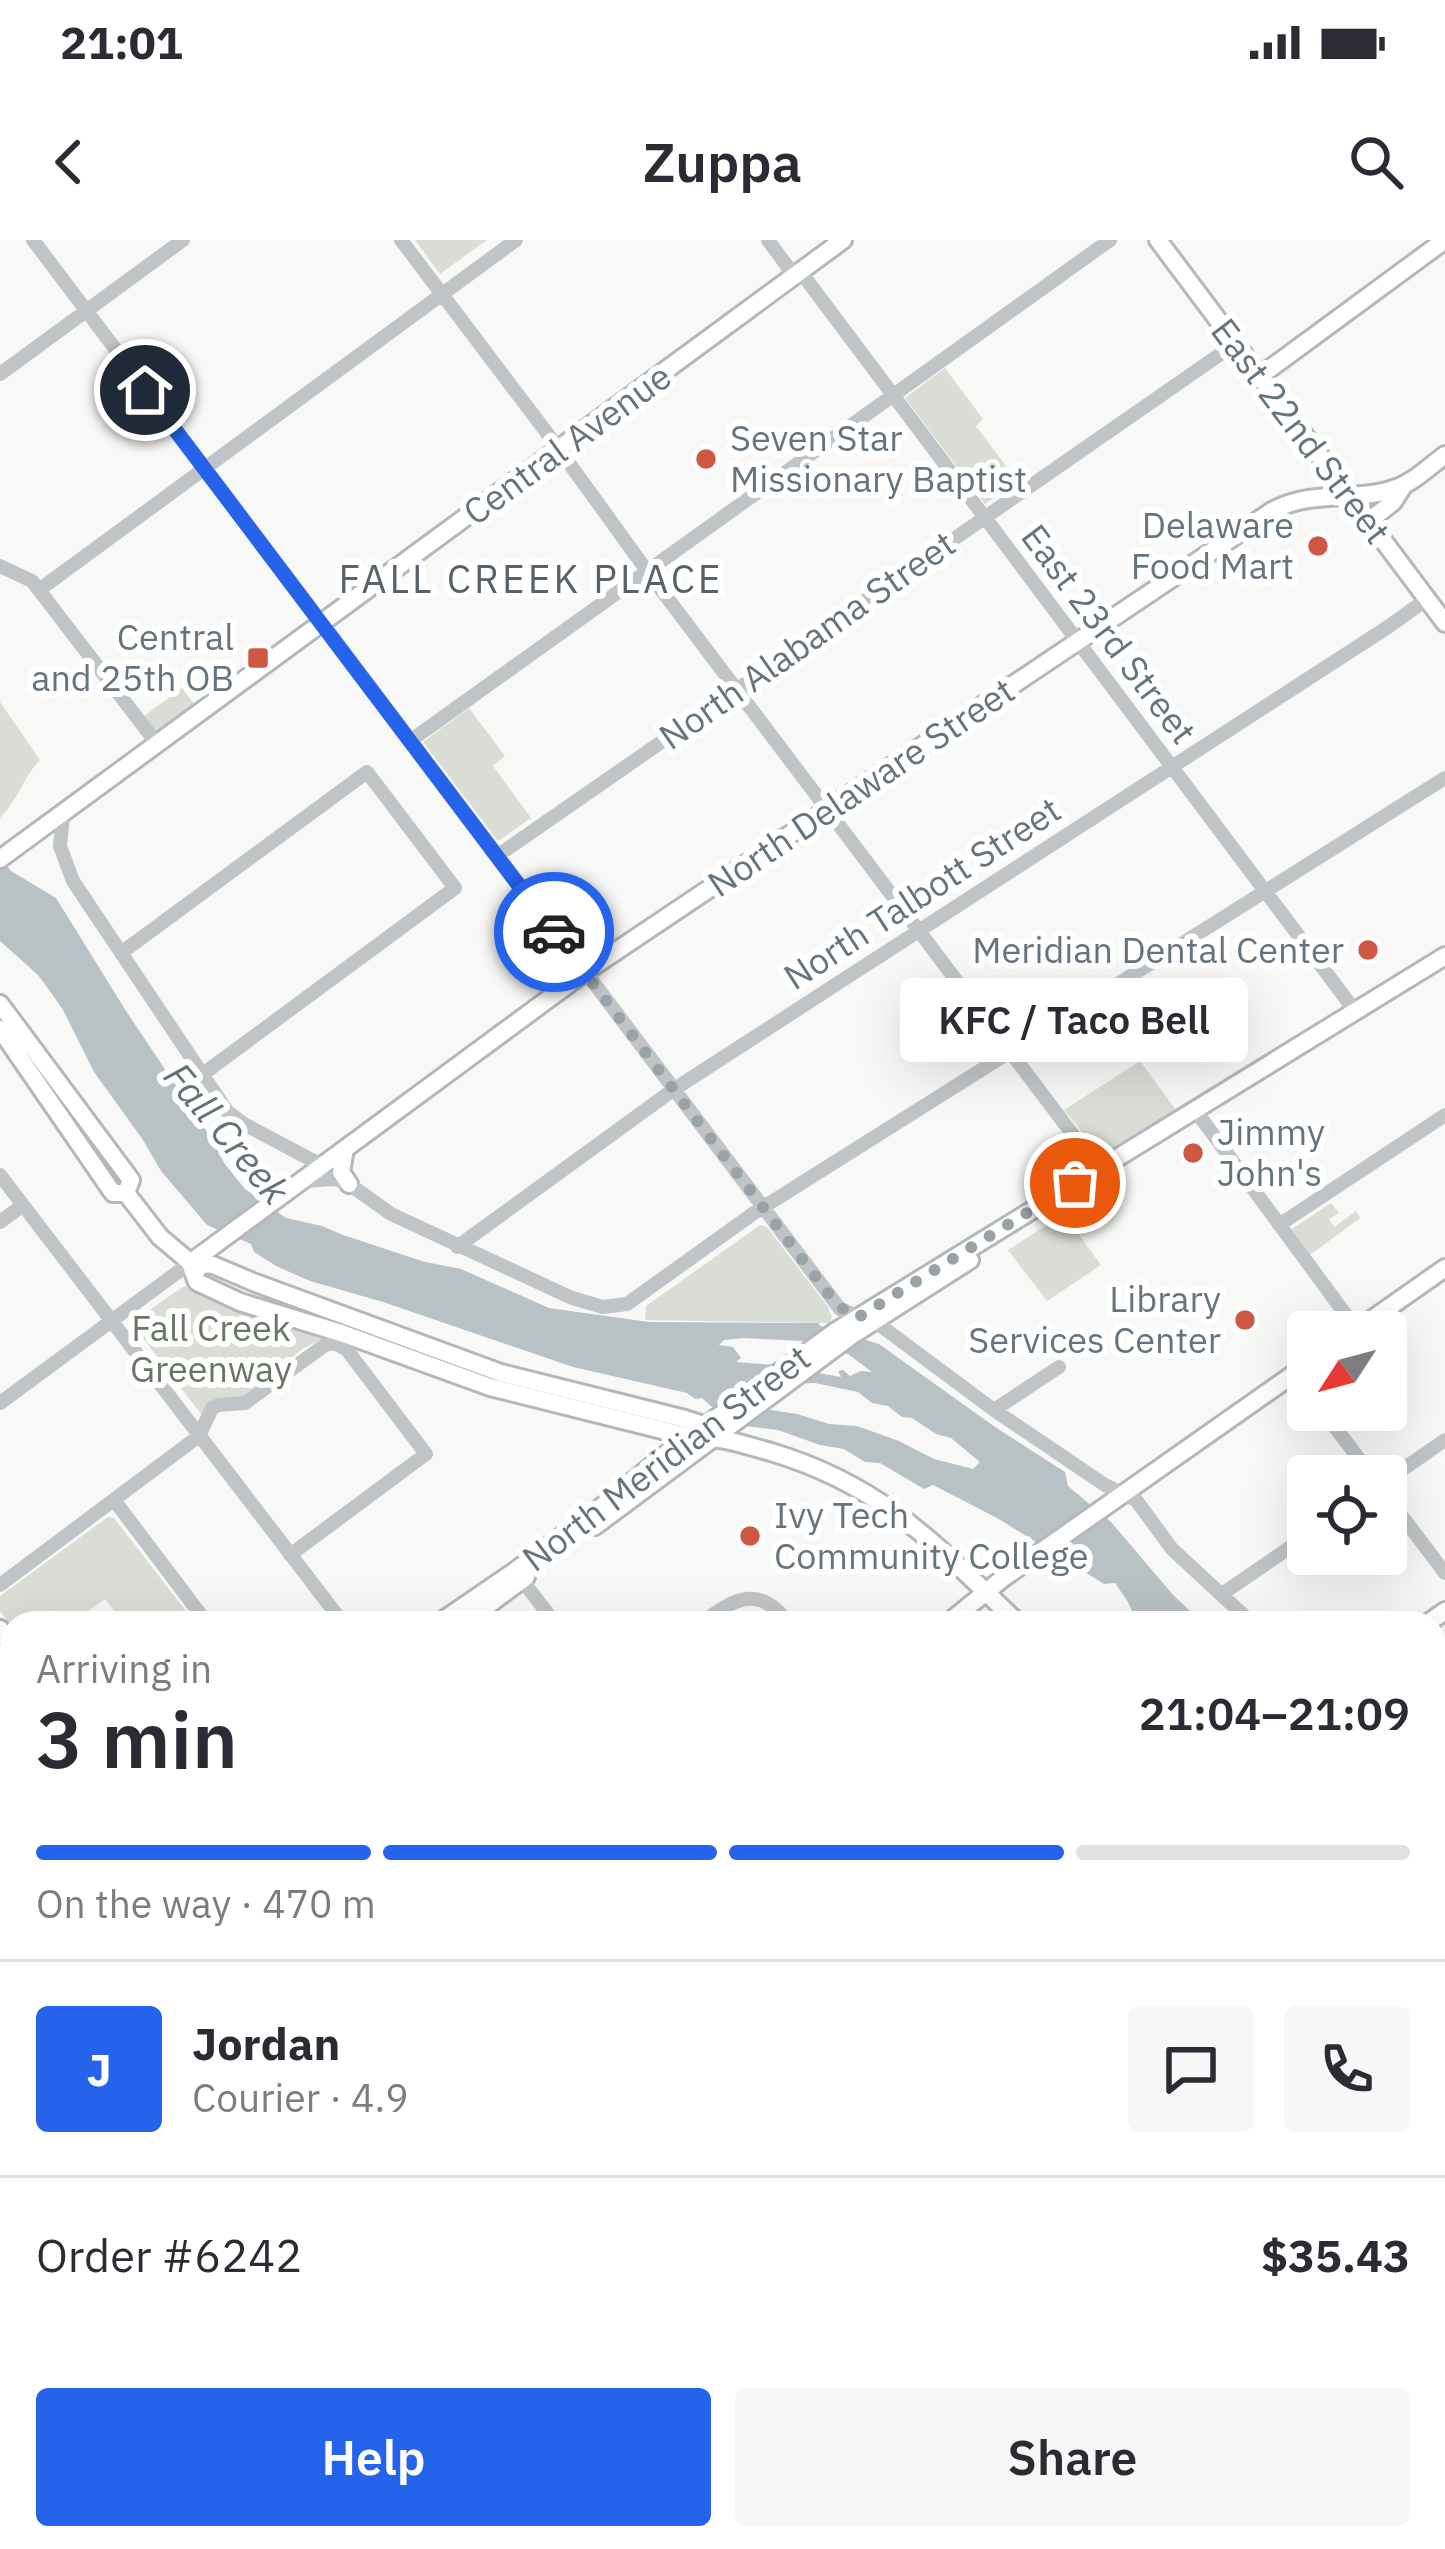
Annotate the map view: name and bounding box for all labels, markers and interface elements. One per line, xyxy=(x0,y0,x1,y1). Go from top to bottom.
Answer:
text: 21:01 xyxy=(60,13,183,71)
text: Zuppa xyxy=(643,127,802,197)
icon: back xyxy=(36,129,102,195)
icon: search xyxy=(1343,129,1409,195)
street label: East 22nd Street xyxy=(1201,309,1402,553)
pin xyxy=(94,339,196,441)
street label: Central Avenue xyxy=(453,352,680,535)
icon: home xyxy=(112,357,178,423)
place label: Seven Star Missionary Baptist xyxy=(730,414,1027,502)
marker: Seven Star Missionary Baptist xyxy=(693,446,719,472)
place label: Delaware Food Mart xyxy=(1131,501,1294,589)
street label: East 23rd Street xyxy=(1012,515,1207,753)
street label: North Alabama Street xyxy=(650,520,964,759)
marker: Delaware Food Mart xyxy=(1305,533,1331,559)
district label: FALL CREEK PLACE xyxy=(338,553,724,604)
place label: Central and 25th OB xyxy=(31,613,234,701)
marker: Central and 25th OB xyxy=(245,645,271,671)
street label: North Delaware Street xyxy=(698,666,1023,907)
street label: North Talbott Street xyxy=(774,785,1069,1000)
courier xyxy=(494,872,614,992)
icon: car xyxy=(521,899,587,965)
place label: Meridian Dental Center xyxy=(972,926,1344,973)
marker: Meridian Dental Center xyxy=(1355,937,1381,963)
callout: KFC / Taco Bell xyxy=(901,979,1249,1063)
text: KFC / Taco Bell xyxy=(938,994,1210,1045)
water label: Fall Creek xyxy=(153,1051,302,1215)
place label: Jimmy John's xyxy=(1217,1108,1325,1196)
pin xyxy=(1024,1132,1126,1234)
marker: Jimmy John's xyxy=(1180,1140,1206,1166)
icon: bag xyxy=(1042,1150,1108,1216)
place label: Library Services Center xyxy=(968,1275,1221,1363)
park label: Fall Creek Greenway xyxy=(130,1304,292,1392)
marker: Library Services Center xyxy=(1232,1307,1258,1333)
north arrow xyxy=(1287,1311,1407,1431)
map controls xyxy=(1287,1311,1407,1575)
street label: North Meridian Street xyxy=(512,1334,819,1581)
button: locate xyxy=(1287,1455,1407,1575)
place label: Ivy Tech Community College xyxy=(774,1491,1089,1579)
marker: Ivy Tech Community College xyxy=(737,1523,763,1549)
text: Arriving in xyxy=(36,1643,212,1694)
text: 21:04–21:09 xyxy=(1139,1684,1410,1742)
text: 3 min xyxy=(36,1688,238,1789)
text: On the way · 470 m xyxy=(36,1878,376,1929)
button: chat xyxy=(1128,2006,1254,2132)
button: phone xyxy=(1284,2006,1410,2132)
text: Jordan xyxy=(192,2014,340,2072)
text: J xyxy=(86,2040,112,2098)
text: Courier · 4.9 xyxy=(192,2072,409,2123)
text: Order #6242 xyxy=(36,2226,302,2284)
text: $35.43 xyxy=(1261,2226,1410,2284)
button: Help xyxy=(36,2388,711,2526)
button: Share xyxy=(735,2388,1410,2526)

